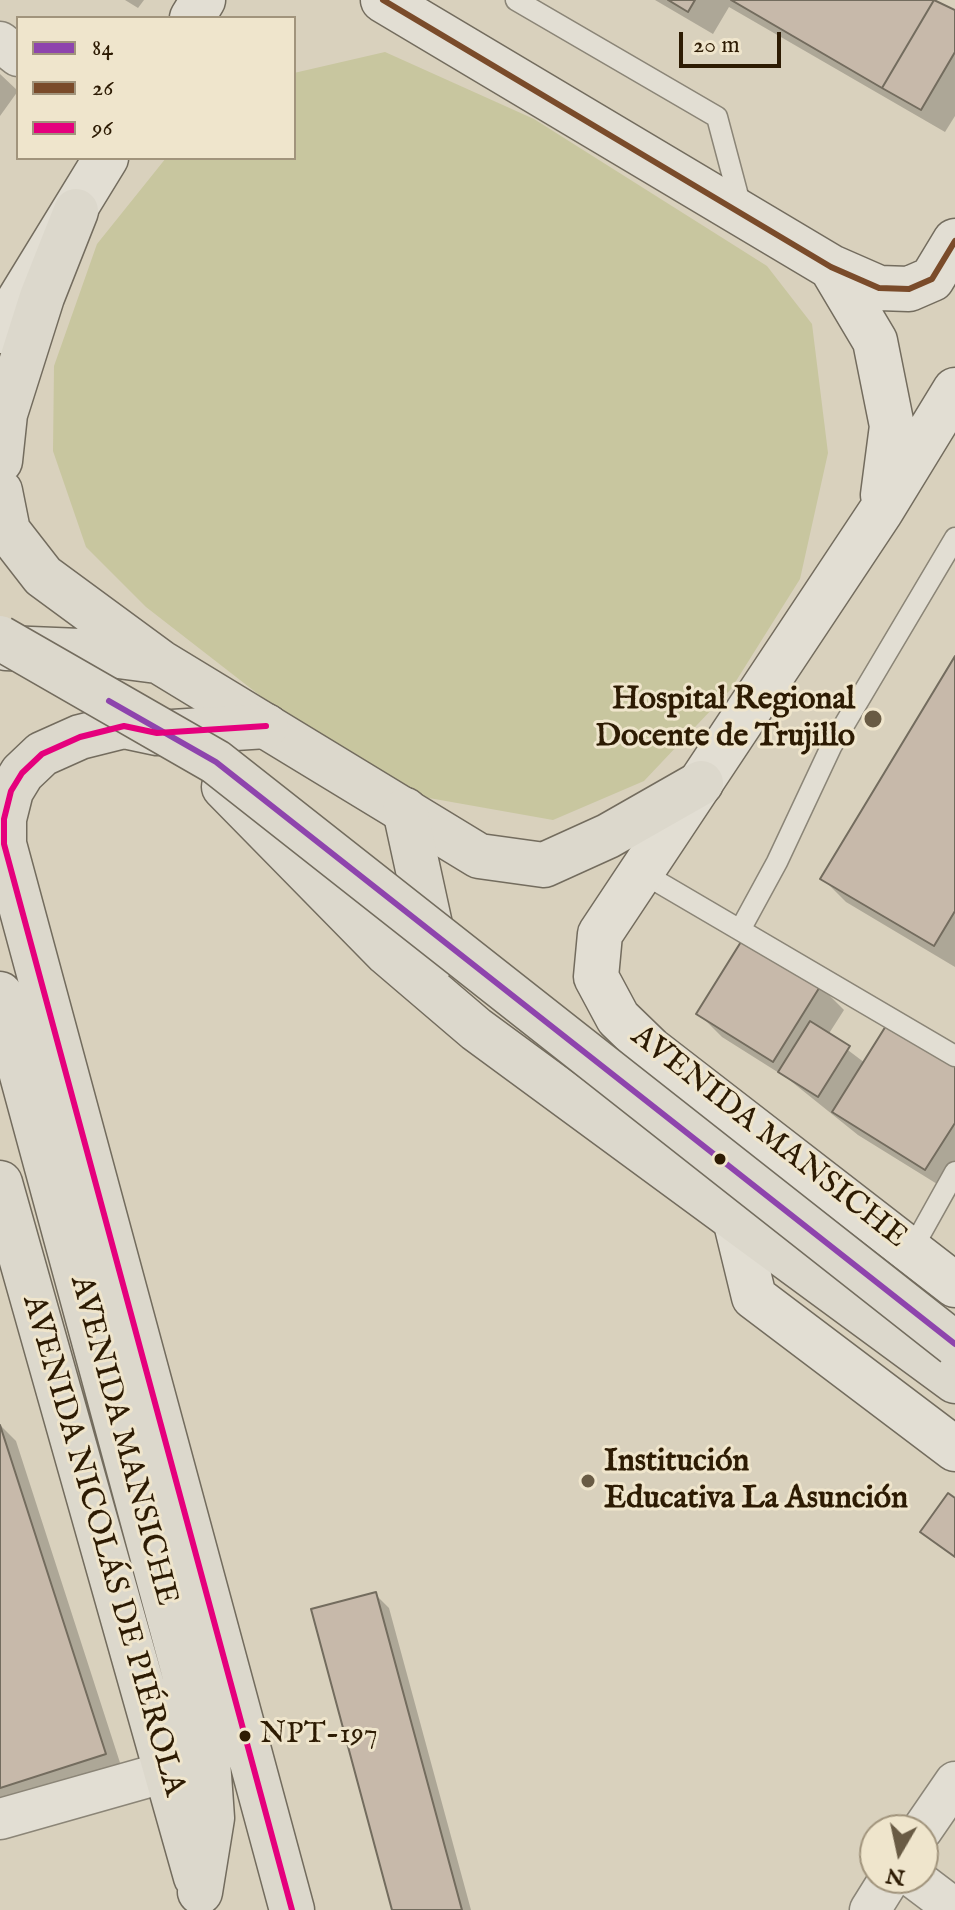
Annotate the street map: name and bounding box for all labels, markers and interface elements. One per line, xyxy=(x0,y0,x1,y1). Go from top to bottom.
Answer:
legend xyxy=(16,16,296,160)
scale bar xyxy=(683,16,785,66)
text: 20 m xyxy=(693,30,740,61)
text: 84 xyxy=(92,33,113,64)
text: 26 xyxy=(92,73,113,104)
text: 96 xyxy=(92,113,113,144)
place label: Hospital Regional Docente de Trujillo xyxy=(595,682,855,757)
marker: Hospital Regional Docente de Trujillo xyxy=(862,708,884,730)
street label: AVENIDA MANSICHE xyxy=(622,1018,914,1258)
unlabelled marker xyxy=(712,1151,728,1167)
street label: AVENIDA MANSICHE xyxy=(59,1272,185,1610)
street label: AVENIDA NICOLÁS DE PIÉROLA xyxy=(12,1291,192,1801)
place label: Institución Educativa La Asunción xyxy=(604,1444,908,1519)
marker: Institución Educativa La Asunción xyxy=(579,1472,597,1490)
place label: NPT-197 xyxy=(260,1718,378,1754)
marker: NPT-197 xyxy=(237,1728,253,1744)
north arrow xyxy=(859,1814,939,1894)
text: N xyxy=(884,1860,907,1891)

